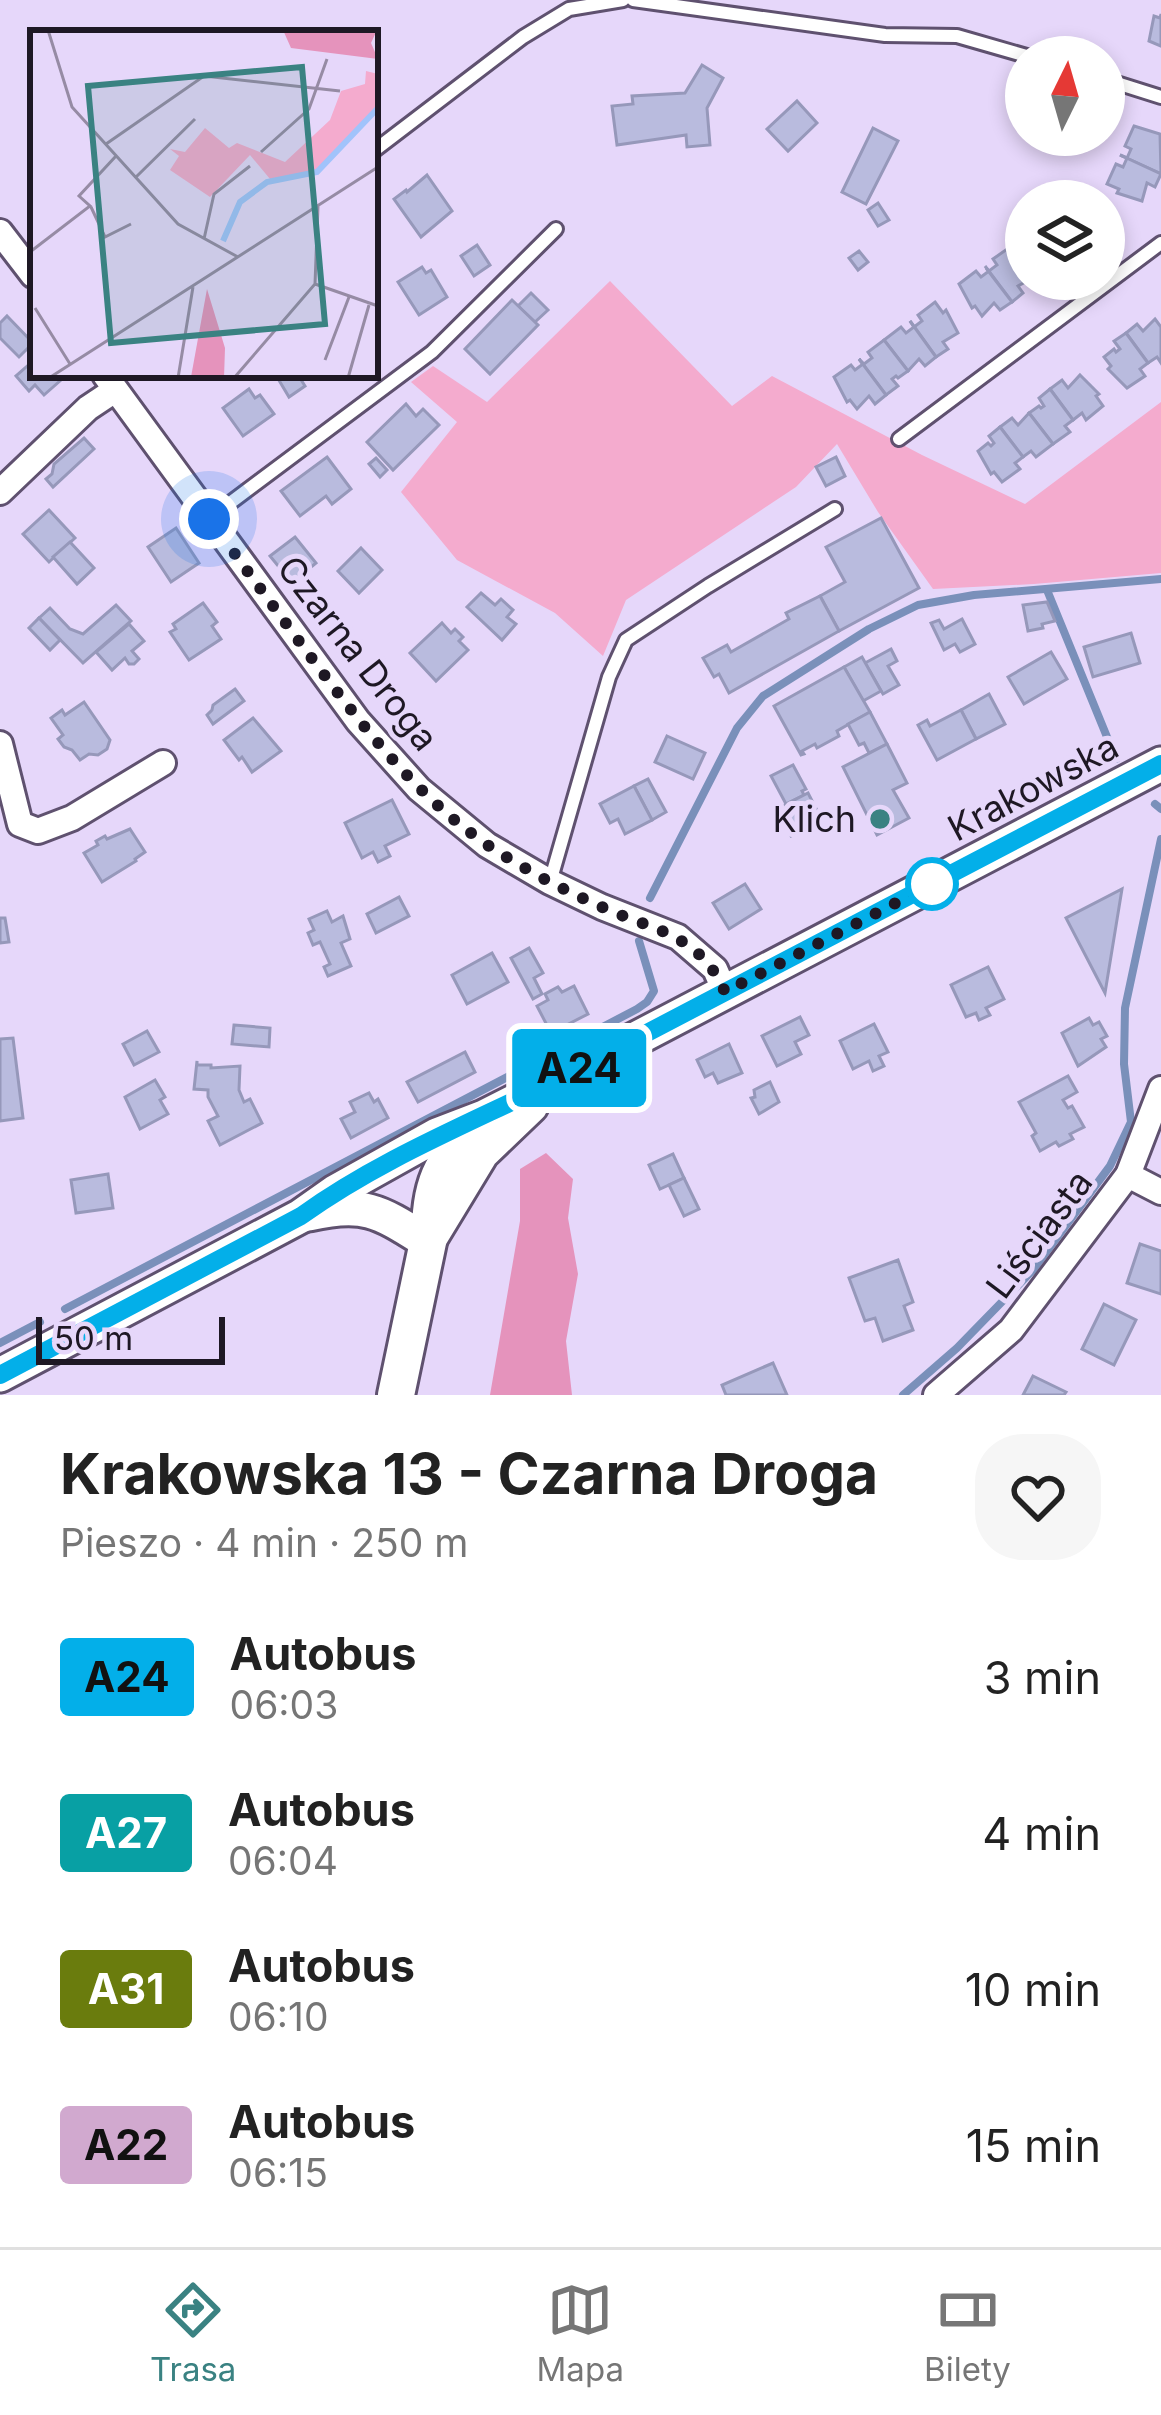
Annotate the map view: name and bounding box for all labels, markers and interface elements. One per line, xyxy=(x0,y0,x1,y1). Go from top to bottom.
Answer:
inset map xyxy=(30,30,378,378)
north arrow xyxy=(1005,36,1125,156)
map controls xyxy=(1005,36,1125,300)
button: layers xyxy=(1005,180,1125,300)
your location xyxy=(179,489,239,549)
street label: Czarna Droga xyxy=(268,547,448,759)
street label: Krakowska xyxy=(940,724,1126,850)
place label: Klich xyxy=(773,797,856,841)
marker: Klich xyxy=(867,806,893,832)
unlabelled marker xyxy=(907,859,957,909)
line badge: A24 xyxy=(510,1029,648,1107)
text: A24 xyxy=(536,1042,622,1093)
street label: Liściasta xyxy=(977,1161,1101,1307)
scale bar xyxy=(36,1311,225,1364)
text: 50 m xyxy=(54,1318,133,1358)
button: heart xyxy=(975,1434,1101,1560)
text: Krakowska 13 - Czarna Droga xyxy=(60,1439,878,1508)
text: Pieszo · 4 min · 250 m xyxy=(60,1519,468,1566)
text: Autobus xyxy=(230,1626,416,1681)
text: 3 min xyxy=(984,1650,1101,1705)
text: A24 xyxy=(84,1651,170,1702)
text: 06:03 xyxy=(230,1681,338,1728)
text: Autobus xyxy=(228,1782,415,1837)
text: 4 min xyxy=(982,1806,1101,1861)
text: A27 xyxy=(85,1807,167,1858)
text: 06:04 xyxy=(228,1837,338,1884)
text: Autobus xyxy=(228,1938,415,1993)
text: 10 min xyxy=(965,1962,1101,2017)
text: A31 xyxy=(88,1963,164,2014)
text: 06:10 xyxy=(228,1993,329,2040)
text: Autobus xyxy=(228,2094,415,2149)
text: 15 min xyxy=(966,2118,1101,2173)
text: A22 xyxy=(84,2119,168,2170)
text: 06:15 xyxy=(228,2149,328,2196)
tab: Trasa xyxy=(150,2277,236,2389)
tab: Mapa xyxy=(537,2277,624,2389)
tab: Bilety xyxy=(924,2277,1011,2389)

